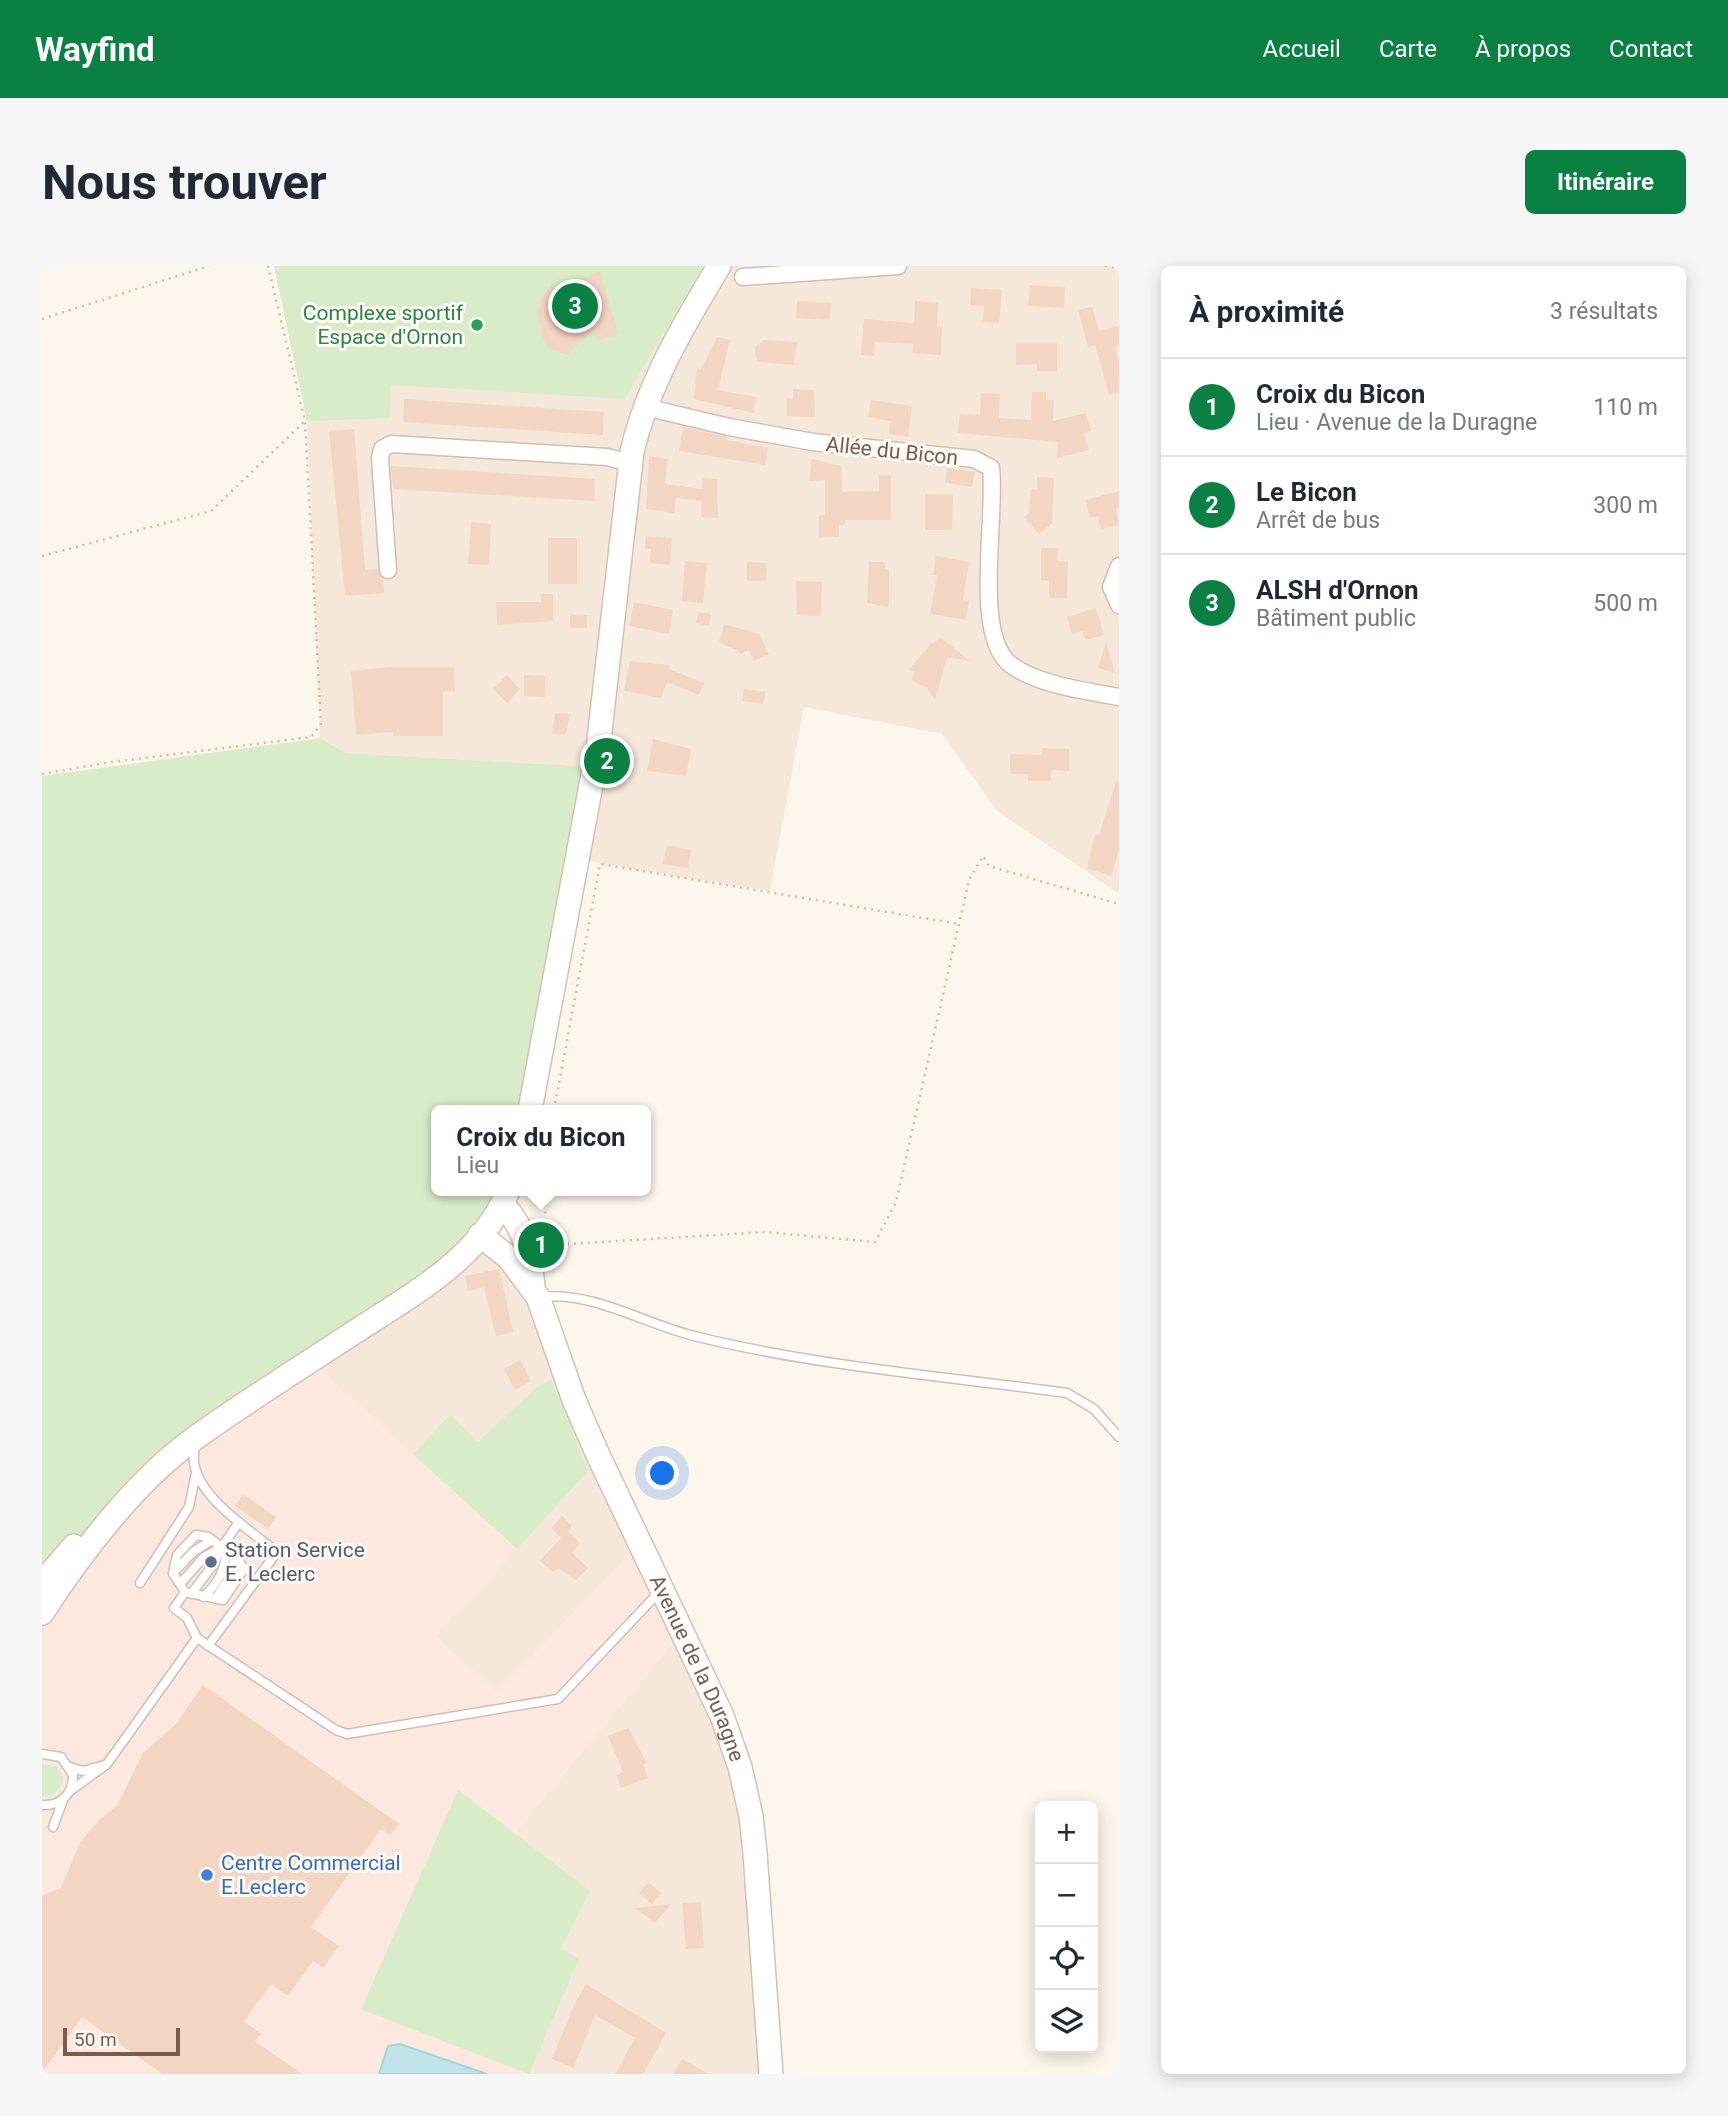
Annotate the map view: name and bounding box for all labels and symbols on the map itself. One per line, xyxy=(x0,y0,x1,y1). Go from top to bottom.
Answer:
pin: 3 xyxy=(552,280,598,332)
place label: Complexe sportif Espace d'Ornon xyxy=(303,301,464,349)
marker: Complexe sportif Espace d'Ornon xyxy=(469,317,485,333)
street label: Allée du Bicon xyxy=(825,432,959,470)
pin: 2 xyxy=(584,735,630,787)
pin: 1 xyxy=(518,1219,564,1271)
your location xyxy=(645,1456,679,1490)
place label: Station Service E. Leclerc xyxy=(225,1538,365,1586)
marker: Station Service E. Leclerc xyxy=(203,1554,219,1570)
street label: Avenue de la Duragne xyxy=(645,1571,749,1765)
place label: Centre Commercial E.Leclerc xyxy=(221,1851,401,1899)
marker: Centre Commercial E.Leclerc xyxy=(199,1867,215,1883)
scale bar xyxy=(63,2025,180,2057)

